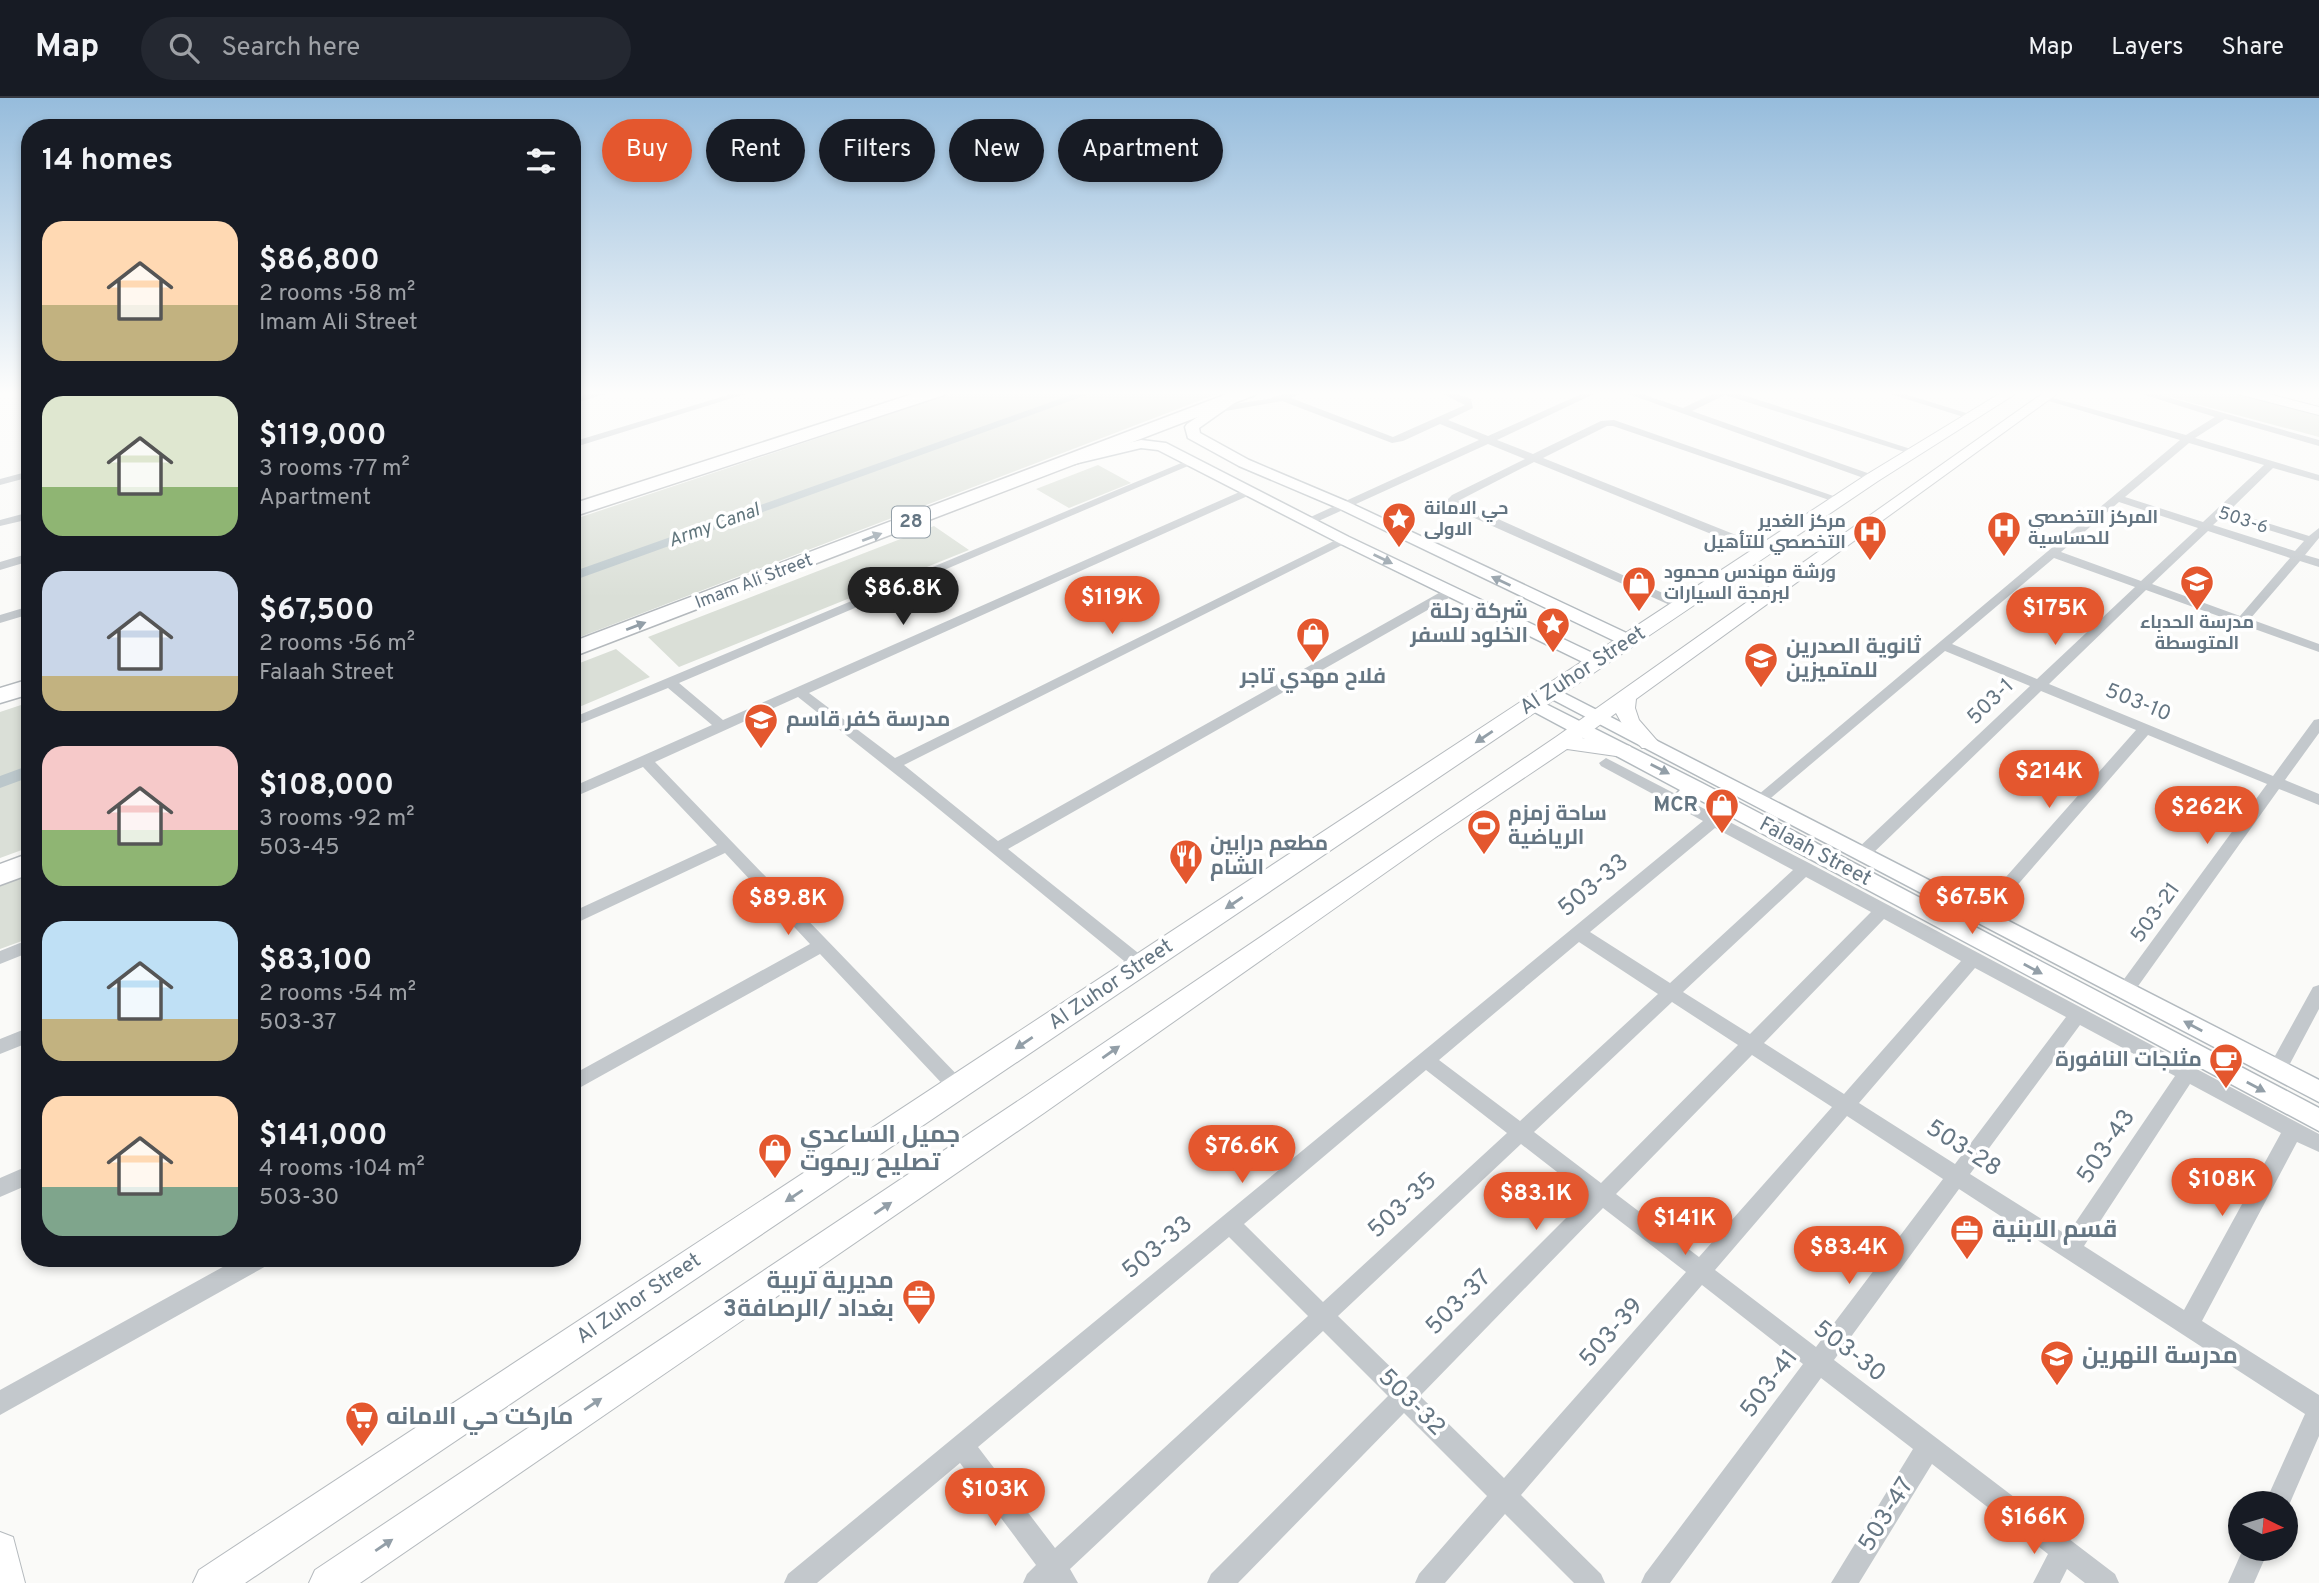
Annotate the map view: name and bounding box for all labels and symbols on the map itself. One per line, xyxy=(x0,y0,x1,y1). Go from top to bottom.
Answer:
water label: Army Canal xyxy=(665,498,764,554)
place label: حي الامانة الاولى xyxy=(1424,498,1509,542)
place icon: حي الامانة الاولى xyxy=(1380,500,1418,549)
street label: 503-6 xyxy=(2215,502,2271,540)
road number: 28 xyxy=(892,506,930,538)
place label: المركز التخصصي للحساسية xyxy=(2028,507,2158,551)
hospital icon: المركز التخصصي للحساسية xyxy=(1985,509,2023,558)
place label: مركز الغدير التخصصي للتأهيل xyxy=(1704,511,1846,556)
hospital icon: مركز الغدير التخصصي للتأهيل xyxy=(1851,513,1889,562)
one-way arrow xyxy=(861,532,882,543)
street label: Imam Ali Street xyxy=(692,549,816,615)
one-way arrow xyxy=(1373,553,1393,564)
place label: ورشة مهندس محمود لبرمجة السيارات xyxy=(1664,562,1836,606)
school or university icon: مدرسة الحدباء المتوسطة xyxy=(2178,563,2216,612)
shop icon: ورشة مهندس محمود لبرمجة السيارات xyxy=(1620,564,1658,613)
pin: $86.8K xyxy=(846,568,960,627)
one-way arrow xyxy=(1491,575,1511,586)
pin: $119K xyxy=(1063,576,1161,636)
pin: $175K xyxy=(2006,588,2104,647)
place label: شركة رحلة الخلود للسفر xyxy=(1409,599,1528,650)
place icon: شركة رحلة الخلود للسفر xyxy=(1534,605,1572,654)
place label: مدرسة الحدباء المتوسطة xyxy=(2140,612,2254,656)
shop icon: فلاح مهدي تاجر xyxy=(1294,615,1332,664)
street label: Al Zuhor Street xyxy=(1515,620,1651,722)
one-way arrow xyxy=(626,621,647,632)
place label: ثانوية الصدرين للمتميزين xyxy=(1786,634,1921,685)
school or university icon: ثانوية الصدرين للمتميزين xyxy=(1742,640,1780,689)
place label: فلاح مهدي تاجر xyxy=(1239,664,1386,693)
street label: 503-1 xyxy=(1962,673,2020,731)
street label: 503-10 xyxy=(2101,678,2175,728)
school or university icon: مدرسة كفر قاسم xyxy=(742,701,780,750)
place label: مدرسة كفر قاسم xyxy=(786,707,950,734)
one-way arrow xyxy=(1475,730,1494,743)
pin: $214K xyxy=(2000,750,2098,810)
one-way arrow xyxy=(1650,764,1670,775)
shop icon: MCR xyxy=(1703,786,1741,835)
pin: $262K xyxy=(2158,786,2256,846)
place label: MCR xyxy=(1653,792,1698,819)
place label: ساحة زمزم الرياضية xyxy=(1508,801,1607,852)
sports icon: ساحة زمزم الرياضية xyxy=(1465,807,1503,856)
street label: Falaah Street xyxy=(1754,811,1876,893)
place label: مطعم درابين الشام xyxy=(1210,831,1328,882)
restaurant icon: مطعم درابين الشام xyxy=(1167,837,1205,886)
street label: 503-33 xyxy=(1553,848,1635,924)
pin: $67.5K xyxy=(1915,876,2029,936)
pin: $89.8K xyxy=(731,878,845,937)
street label: 503-21 xyxy=(2125,878,2187,948)
one-way arrow xyxy=(1224,896,1243,909)
street label: Al Zuhor Street xyxy=(1043,933,1179,1037)
one-way arrow xyxy=(2024,962,2044,974)
one-way arrow xyxy=(2183,1021,2203,1032)
one-way arrow xyxy=(1014,1036,1033,1049)
cafe icon: مثلجات النافورة xyxy=(2207,1041,2245,1090)
one-way arrow xyxy=(1102,1045,1120,1059)
place label: مثلجات النافورة xyxy=(2055,1047,2202,1074)
one-way arrow xyxy=(2246,1081,2266,1092)
street label: 503-43 xyxy=(2071,1104,2143,1190)
street label: 503-28 xyxy=(1920,1114,2006,1184)
place label: جميل الساعدي تصليح ريموت xyxy=(800,1121,960,1179)
pin: $76.6K xyxy=(1185,1126,1299,1185)
shop icon: جميل الساعدي تصليح ريموت xyxy=(756,1131,794,1180)
pin: $108K xyxy=(2173,1158,2271,1218)
street label: 503-35 xyxy=(1362,1167,1444,1245)
pin: $83.1K xyxy=(1479,1172,1593,1232)
one-way arrow xyxy=(784,1189,803,1202)
pin: $141K xyxy=(1636,1198,1734,1257)
one-way arrow xyxy=(874,1201,892,1215)
street label: 503-33 xyxy=(1117,1210,1199,1286)
office icon: قسم الابنية xyxy=(1948,1212,1986,1261)
place label: قسم الابنية xyxy=(1992,1216,2117,1246)
pin: $83.4K xyxy=(1792,1226,1906,1286)
street label: Al Zuhor Street xyxy=(571,1247,707,1351)
street label: 503-37 xyxy=(1420,1264,1498,1342)
place label: مديرية تربية بغداد /الرصافة3 xyxy=(723,1267,894,1325)
office icon: مديرية تربية بغداد /الرصافة3 xyxy=(900,1277,938,1326)
street label: 503-39 xyxy=(1574,1292,1650,1374)
street label: 503-30 xyxy=(1807,1314,1891,1390)
school or university icon: مدرسة النهرين xyxy=(2038,1338,2076,1387)
place label: مدرسة النهرين xyxy=(2082,1342,2238,1372)
street label: 503-41 xyxy=(1735,1344,1805,1424)
street label: 503-32 xyxy=(1371,1363,1451,1443)
one-way arrow xyxy=(584,1397,602,1411)
supermarket icon: ماركت حي الامانه xyxy=(343,1399,381,1448)
place label: ماركت حي الامانه xyxy=(386,1403,573,1435)
pin: $103K xyxy=(946,1468,1044,1528)
street label: 503-47 xyxy=(1853,1473,1921,1557)
north arrow xyxy=(2228,1491,2298,1561)
pin: $166K xyxy=(1985,1496,2083,1556)
one-way arrow xyxy=(375,1538,393,1552)

